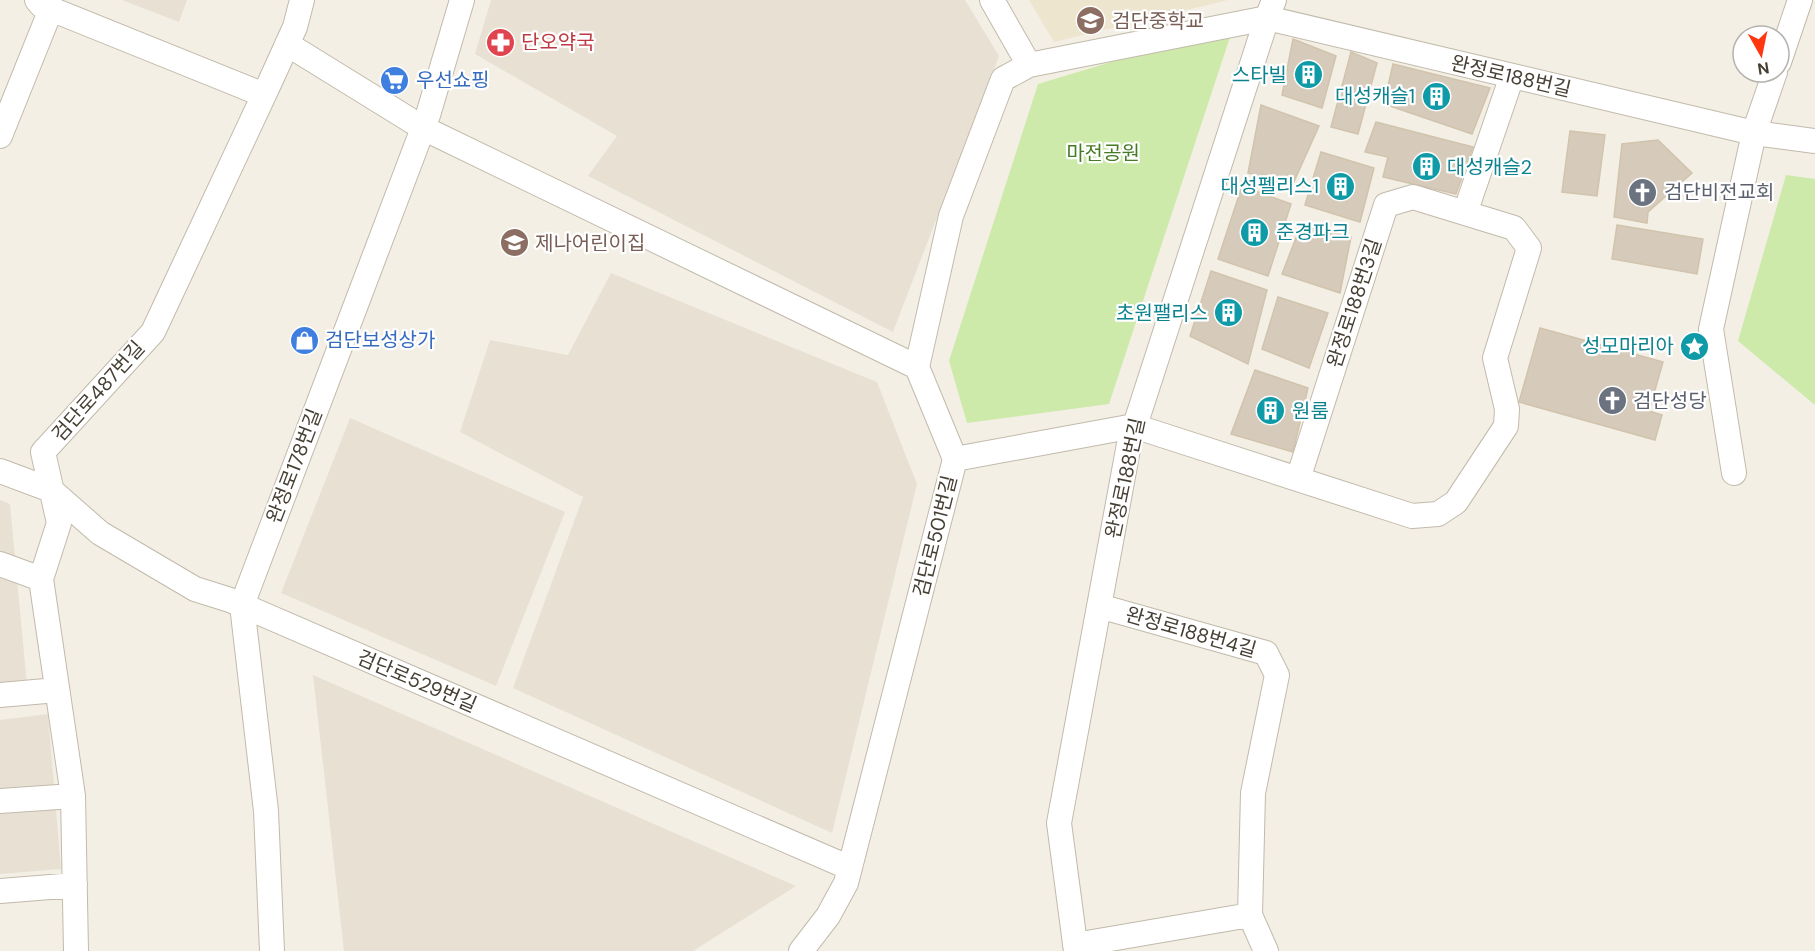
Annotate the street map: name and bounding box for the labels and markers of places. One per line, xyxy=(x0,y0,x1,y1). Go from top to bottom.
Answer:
school or university icon: 검단중학교 xyxy=(1075,5,1107,37)
place label: 검단중학교 xyxy=(1112,8,1204,34)
pharmacy icon: 단오약국 xyxy=(484,26,516,58)
place label: 단오약국 xyxy=(521,29,595,55)
building icon: 스타빌 xyxy=(1292,59,1324,91)
place label: 스타빌 xyxy=(1232,62,1287,88)
supermarket icon: 우선쇼핑 xyxy=(379,64,411,96)
place label: 우선쇼핑 xyxy=(416,67,490,93)
building icon: 대성캐슬1 xyxy=(1420,80,1452,112)
place label: 대성캐슬1 xyxy=(1335,83,1415,109)
building icon: 대성캐슬2 xyxy=(1410,151,1442,183)
place label: 대성캐슬2 xyxy=(1447,154,1532,180)
building icon: 대성펠리스1 xyxy=(1324,170,1356,202)
place label: 대성펠리스1 xyxy=(1221,173,1319,199)
church icon: 검단비전교회 xyxy=(1627,176,1659,208)
place label: 검단비전교회 xyxy=(1664,179,1774,205)
building icon: 준경파크 xyxy=(1239,216,1271,248)
place label: 준경파크 xyxy=(1276,219,1350,245)
school or university icon: 제나어린이집 xyxy=(498,227,530,259)
place label: 제나어린이집 xyxy=(535,230,645,256)
building icon: 초원팰리스 xyxy=(1213,297,1245,329)
place label: 초원팰리스 xyxy=(1116,300,1208,326)
shop icon: 검단보성상가 xyxy=(288,324,320,356)
place label: 검단보성상가 xyxy=(325,327,435,353)
place icon: 성모마리아 xyxy=(1679,330,1711,362)
place label: 성모마리아 xyxy=(1582,333,1674,359)
church icon: 검단성당 xyxy=(1596,385,1628,417)
place label: 검단성당 xyxy=(1633,388,1707,414)
building icon: 원룸 xyxy=(1255,395,1287,427)
place label: 원룸 xyxy=(1292,398,1329,424)

